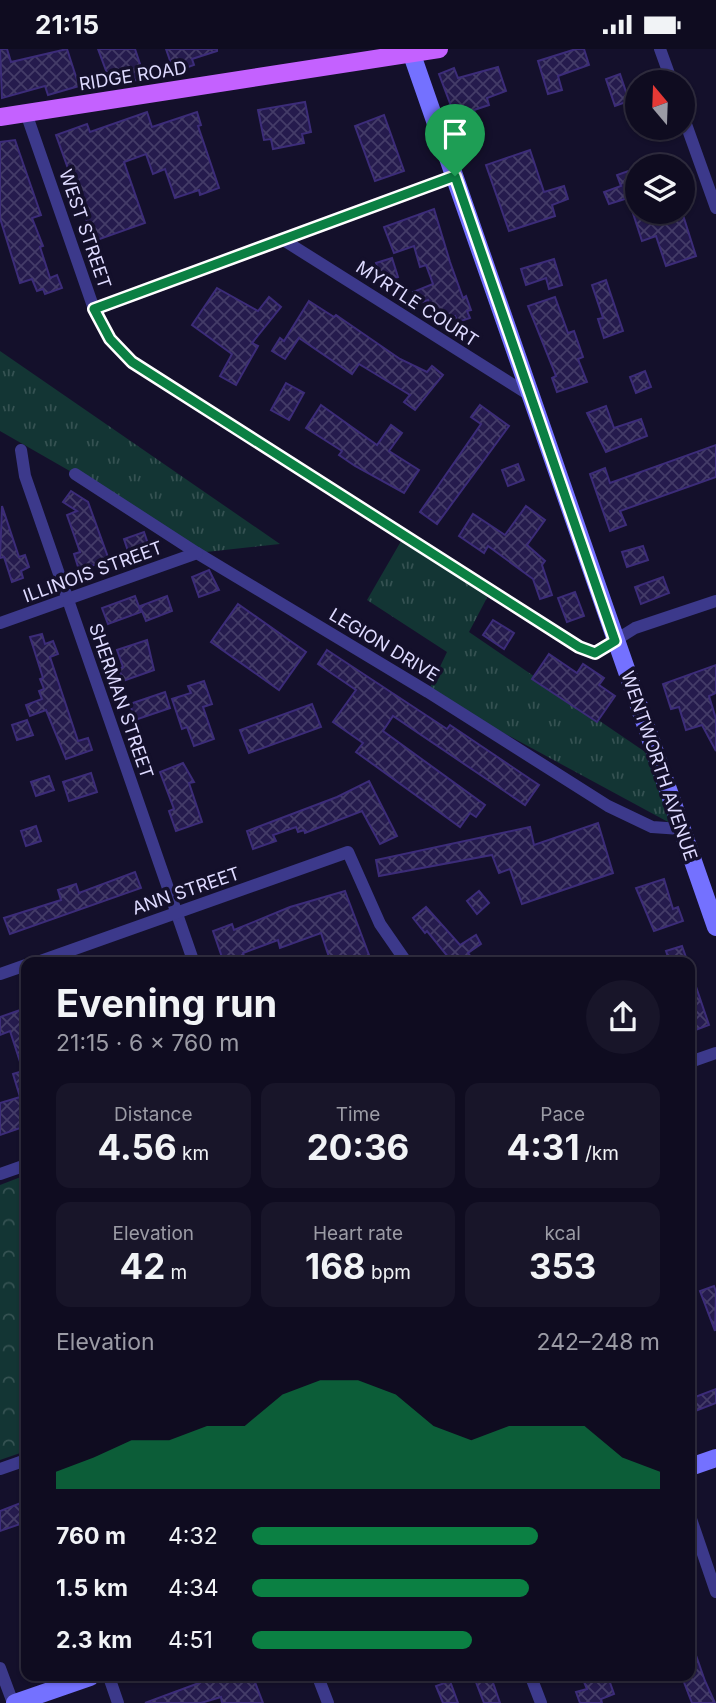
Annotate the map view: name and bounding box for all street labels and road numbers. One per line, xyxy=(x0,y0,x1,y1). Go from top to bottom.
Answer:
street label: RIDGE ROAD xyxy=(78,57,188,94)
street label: WEST STREET xyxy=(55,166,116,291)
street label: MYRTLE COURT xyxy=(352,256,482,351)
street label: ILLINOIS STREET xyxy=(20,537,165,607)
street label: LEGION DRIVE xyxy=(326,604,443,686)
street label: SHERMAN STREET xyxy=(85,621,158,781)
street label: WENTWORTH AVENUE xyxy=(617,668,702,863)
street label: ANN STREET xyxy=(129,862,243,919)

